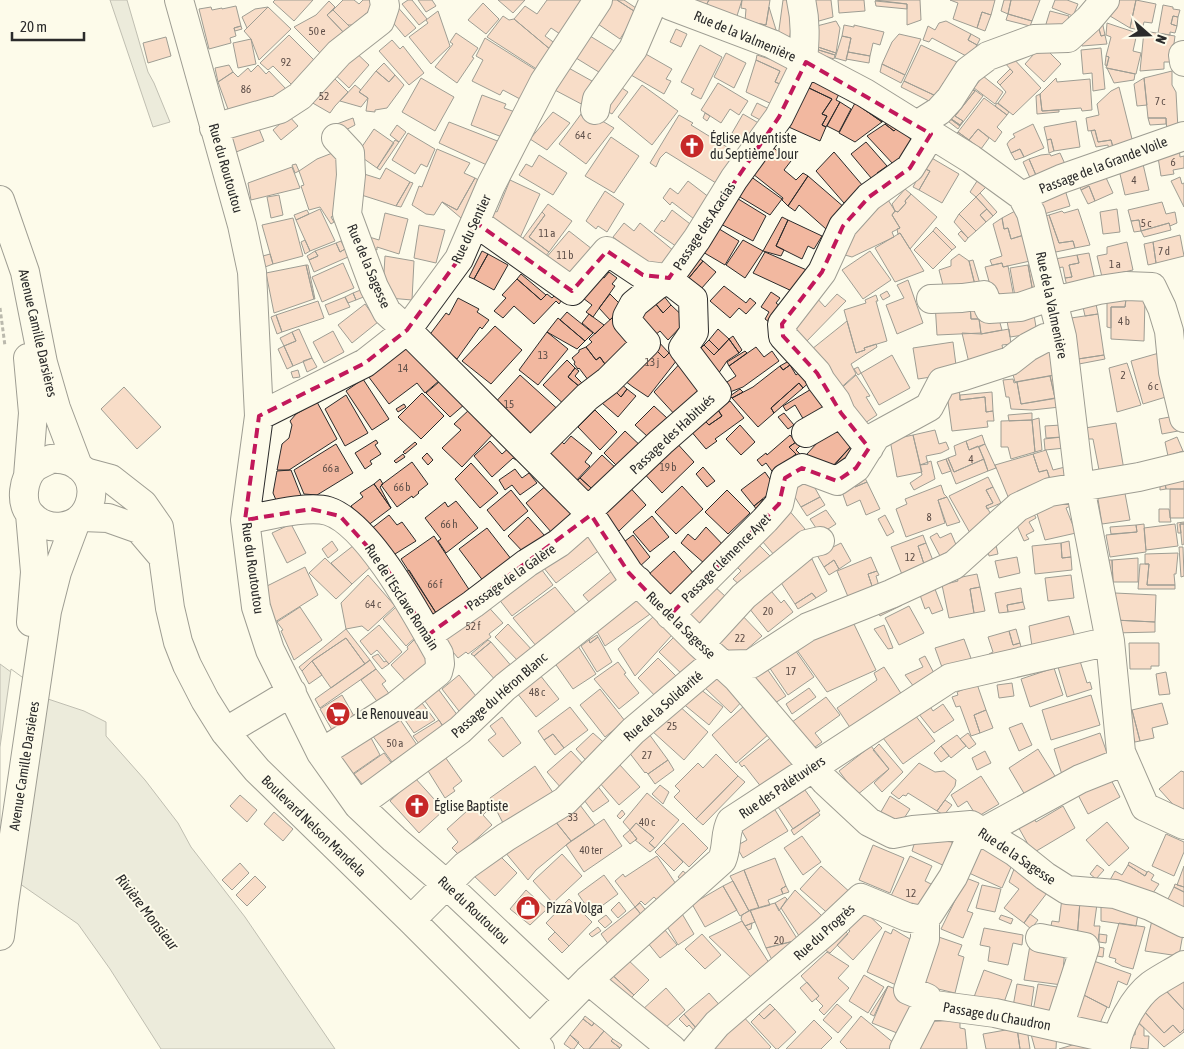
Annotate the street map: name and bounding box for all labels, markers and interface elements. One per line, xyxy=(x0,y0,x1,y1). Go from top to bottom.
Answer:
street label: Rue de la Valmenière xyxy=(692,7,798,65)
scale bar xyxy=(12,10,85,42)
north arrow xyxy=(1124,10,1174,60)
text: 20 m xyxy=(20,18,47,35)
house number: 50 e xyxy=(309,25,325,37)
text: N xyxy=(1152,33,1170,46)
house number: 92 xyxy=(281,56,291,68)
house number: 86 xyxy=(241,83,251,95)
house number: 52 xyxy=(319,90,329,102)
house number: 7 c xyxy=(1155,95,1166,107)
street label: Rue du Routoutou xyxy=(206,121,246,215)
house number: 64 c xyxy=(575,129,592,141)
place label: Église Adventiste du Septième Jour xyxy=(710,130,799,162)
church icon: Église Adventiste du Septième Jour xyxy=(679,133,705,159)
street label: Passage de la Grande Voile xyxy=(1037,133,1169,197)
house number: 6 xyxy=(1170,156,1176,168)
house number: 4 xyxy=(1131,174,1137,186)
street label: Passage des Acacias xyxy=(670,179,738,273)
street label: Rue du Sentier xyxy=(448,191,494,266)
house number: 5 c xyxy=(1141,217,1152,229)
street label: Rue de la Sagesse xyxy=(344,222,394,310)
house number: 11 a xyxy=(539,227,555,239)
house number: 7 d xyxy=(1158,245,1170,257)
house number: 11 b xyxy=(556,249,574,261)
street label: Rue de la Valmenière xyxy=(1033,250,1071,360)
house number: 1 a xyxy=(1109,258,1121,270)
street label: Avenue Camille Darsières xyxy=(15,267,61,399)
house number: 4 b xyxy=(1118,315,1130,327)
house number: 13 xyxy=(538,349,548,361)
house number: 13 j xyxy=(645,356,659,368)
house number: 14 xyxy=(398,362,408,374)
house number: 2 xyxy=(1120,369,1126,381)
house number: 6 c xyxy=(1148,380,1159,392)
street label: Passage des Habitués xyxy=(626,391,718,477)
house number: 15 xyxy=(504,398,514,410)
house number: 4 xyxy=(968,453,974,465)
house number: 19 b xyxy=(659,461,677,473)
house number: 66 a xyxy=(323,462,339,474)
house number: 66 b xyxy=(393,481,411,493)
street label: Passage Clémence Ayet xyxy=(678,510,774,606)
house number: 8 xyxy=(926,511,932,523)
house number: 66 h xyxy=(440,518,458,530)
street label: Rue du Routoutou xyxy=(239,521,267,615)
street label: Passage de la Galère xyxy=(463,540,559,614)
street label: Rue de l'Esclave Romain xyxy=(362,541,442,653)
house number: 12 xyxy=(905,551,915,563)
house number: 66 f xyxy=(428,578,442,590)
street label: Rue de la Sagesse xyxy=(643,588,719,662)
house number: 64 c xyxy=(365,598,382,610)
house number: 20 xyxy=(763,605,773,617)
house number: 52 f xyxy=(466,620,480,632)
house number: 22 xyxy=(735,632,745,644)
street label: Passage du Héron Blanc xyxy=(448,649,551,741)
house number: 17 xyxy=(786,665,796,677)
street label: Rue de la Solidarité xyxy=(620,667,706,745)
house number: 48 c xyxy=(529,686,546,698)
street label: Avenue Camille Darsières xyxy=(6,700,42,832)
supermarket icon: Le Renouveau xyxy=(325,701,351,727)
place label: Le Renouveau xyxy=(356,706,428,722)
house number: 25 xyxy=(667,720,677,732)
house number: 50 a xyxy=(387,737,403,749)
house number: 27 xyxy=(642,749,652,761)
street label: Rue des Palétuviers xyxy=(736,752,828,822)
street label: Boulevard Nelson Mandela xyxy=(258,772,370,880)
church icon: Église Baptiste xyxy=(404,793,430,819)
place label: Église Baptiste xyxy=(434,798,508,814)
house number: 33 xyxy=(568,811,578,823)
house number: 40 c xyxy=(639,816,656,828)
street label: Rue de la Sagesse xyxy=(975,824,1059,888)
house number: 40 ter xyxy=(579,844,603,856)
water label: Rivière Monsieur xyxy=(112,870,183,954)
street label: Rue du Routoutou xyxy=(435,873,513,947)
house number: 12 xyxy=(906,887,916,899)
shop icon: Pizza Volga xyxy=(515,895,541,921)
place label: Pizza Volga xyxy=(546,900,603,916)
street label: Rue du Progrès xyxy=(790,900,858,963)
house number: 20 xyxy=(774,934,784,946)
street label: Passage du Chaudron xyxy=(942,999,1052,1033)

